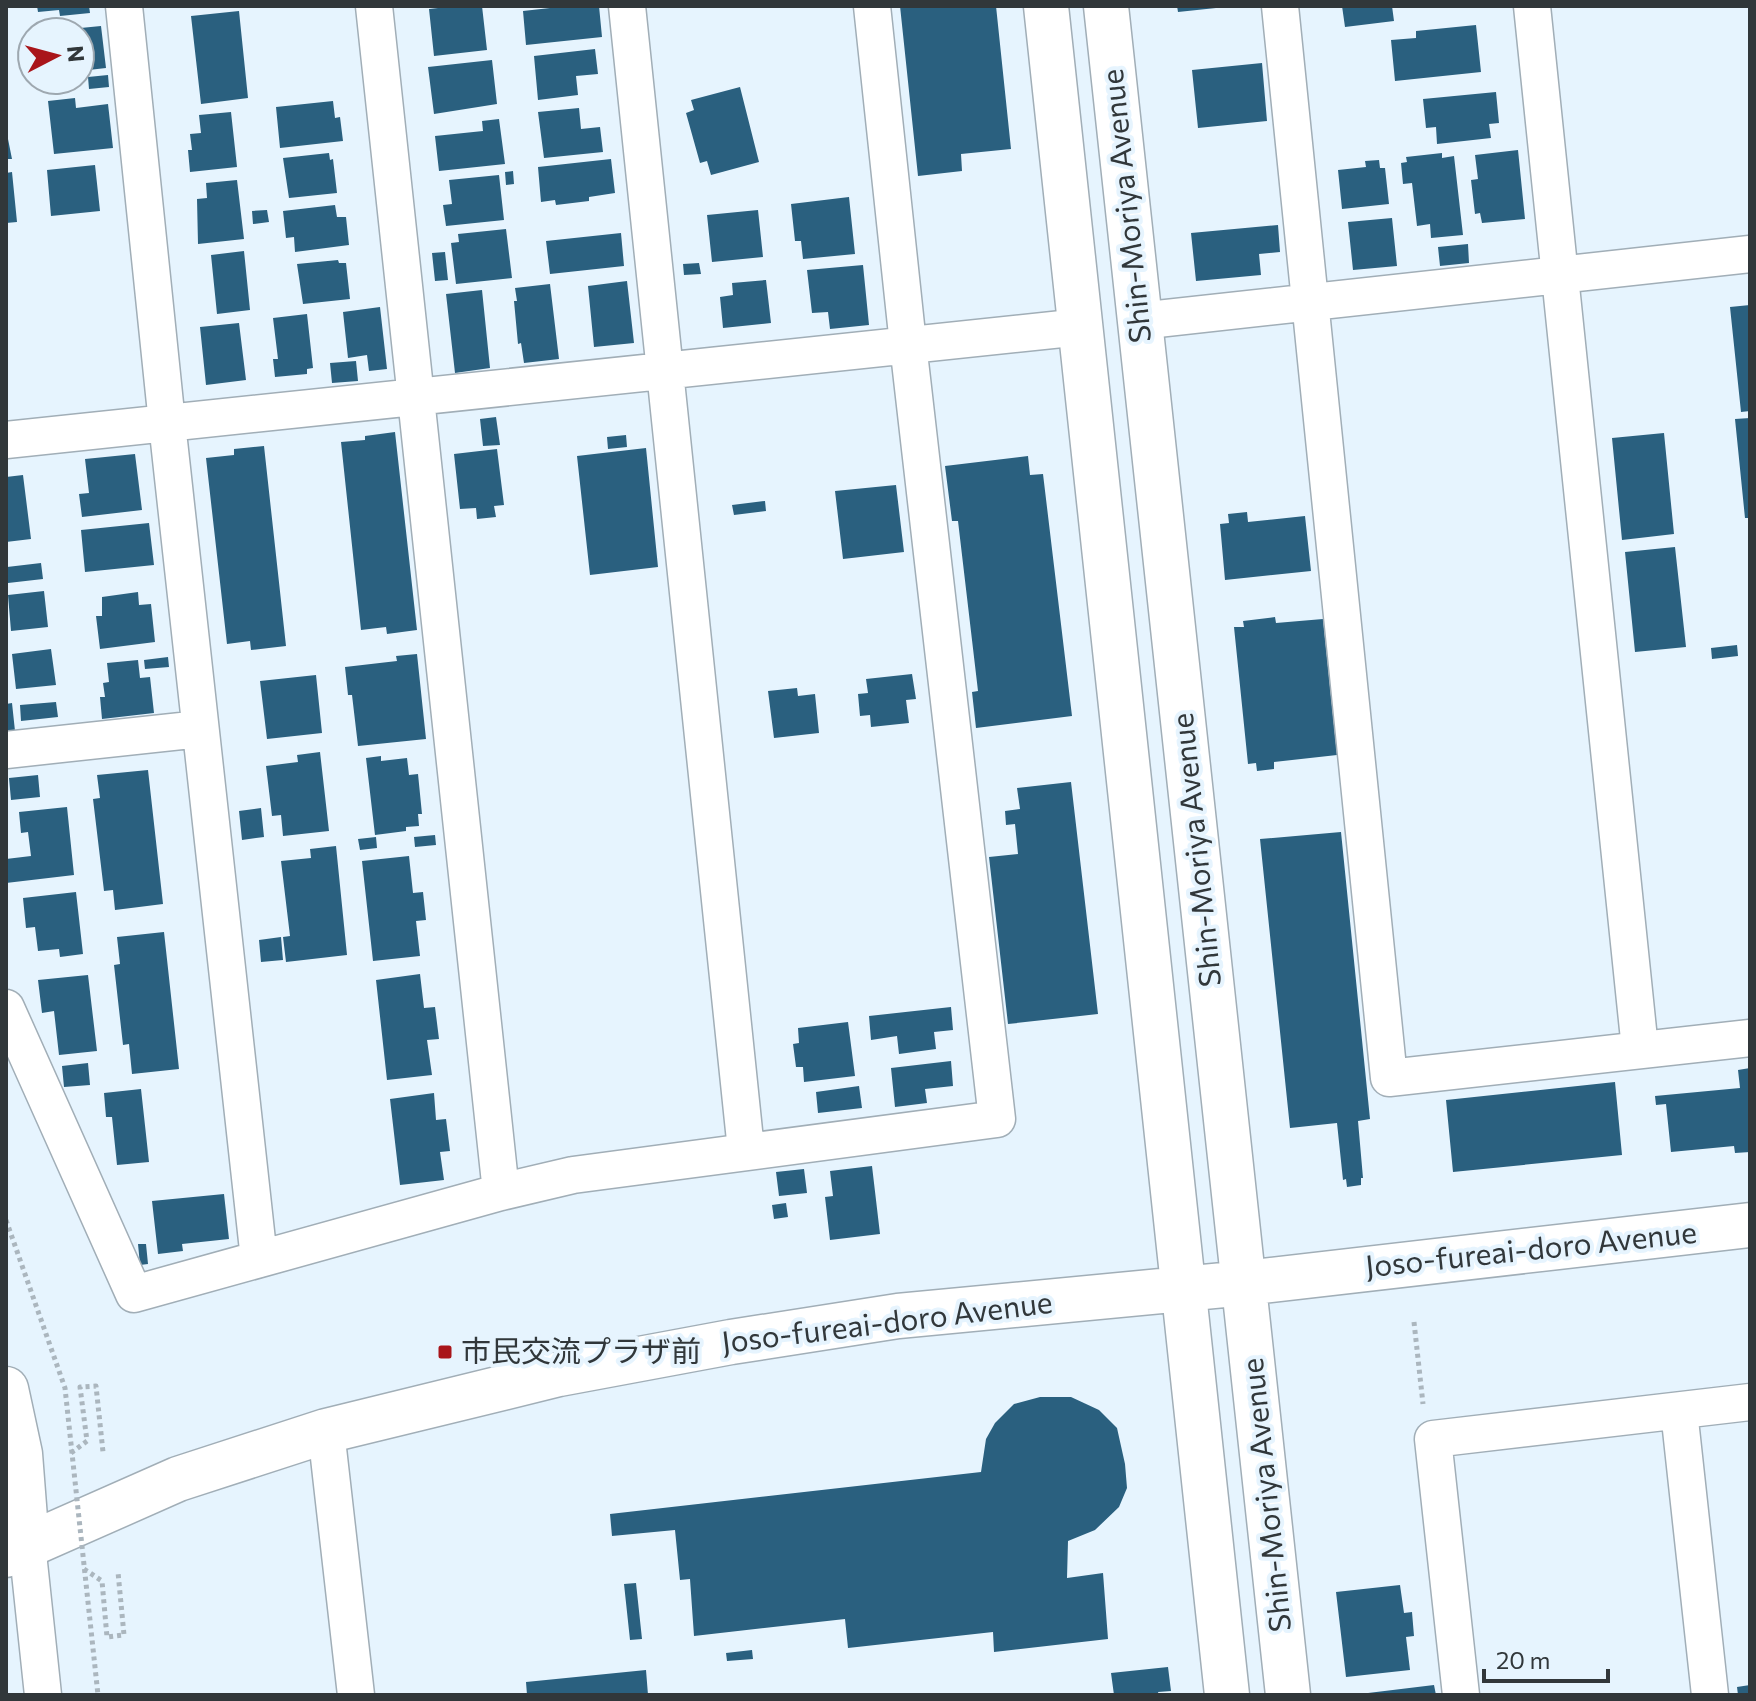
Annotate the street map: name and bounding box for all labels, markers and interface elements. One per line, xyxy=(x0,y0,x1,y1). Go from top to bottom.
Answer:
north arrow xyxy=(16,16,96,96)
text: N xyxy=(62,44,91,63)
street label: Shin-Moriya Avenue xyxy=(1092,67,1157,345)
street label: Shin-Moriya Avenue xyxy=(1162,711,1227,989)
street label: Joso-fureai-doro Avenue xyxy=(1363,1212,1698,1283)
street label: Joso-fureai-doro Avenue xyxy=(719,1282,1054,1359)
place label: 市民交流プラザ前 xyxy=(461,1331,701,1368)
marker: 市民交流プラザ前 xyxy=(436,1343,454,1361)
street label: Shin-Moriya Avenue xyxy=(1232,1356,1297,1634)
scale bar xyxy=(1484,1633,1608,1683)
text: 20 m xyxy=(1496,1645,1550,1674)

